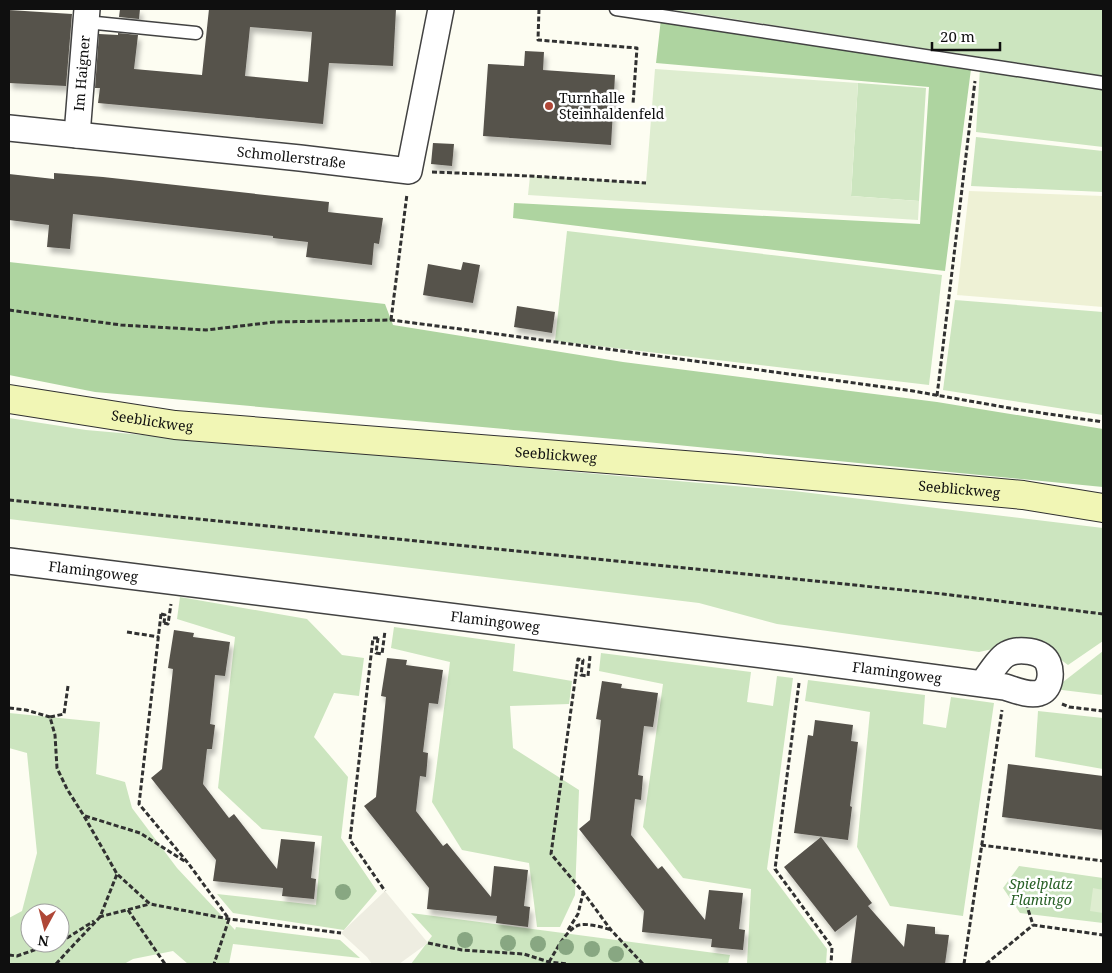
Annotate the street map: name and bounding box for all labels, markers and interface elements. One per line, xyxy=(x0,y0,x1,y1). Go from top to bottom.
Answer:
scale bar xyxy=(932,20,1000,52)
text: 20 m xyxy=(940,26,975,46)
street label: Im Haigner xyxy=(69,34,94,112)
place label: Turnhalle Steinhaldenfeld xyxy=(559,88,665,123)
marker: Turnhalle Steinhaldenfeld xyxy=(543,100,555,112)
street label: Schmollerstraße xyxy=(236,142,347,172)
street label: Seeblickweg xyxy=(110,405,194,435)
street label: Seeblickweg xyxy=(514,442,598,467)
street label: Seeblickweg xyxy=(918,476,1002,502)
street label: Flamingoweg xyxy=(48,556,140,586)
street label: Flamingoweg xyxy=(449,606,542,636)
street label: Flamingoweg xyxy=(851,657,943,688)
park label: Spielplatz Flamingo xyxy=(1009,874,1073,909)
north arrow xyxy=(20,903,70,953)
text: N xyxy=(37,931,50,952)

